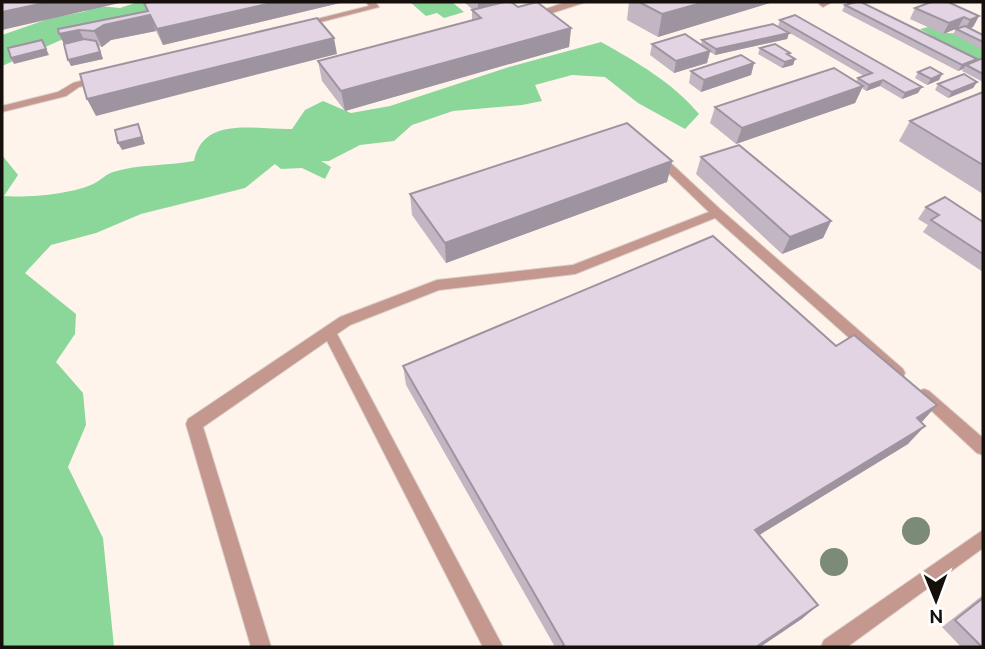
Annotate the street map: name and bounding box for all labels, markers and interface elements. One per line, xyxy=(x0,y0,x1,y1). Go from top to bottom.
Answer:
north arrow xyxy=(901,565,971,635)
text: N xyxy=(929,606,944,628)

